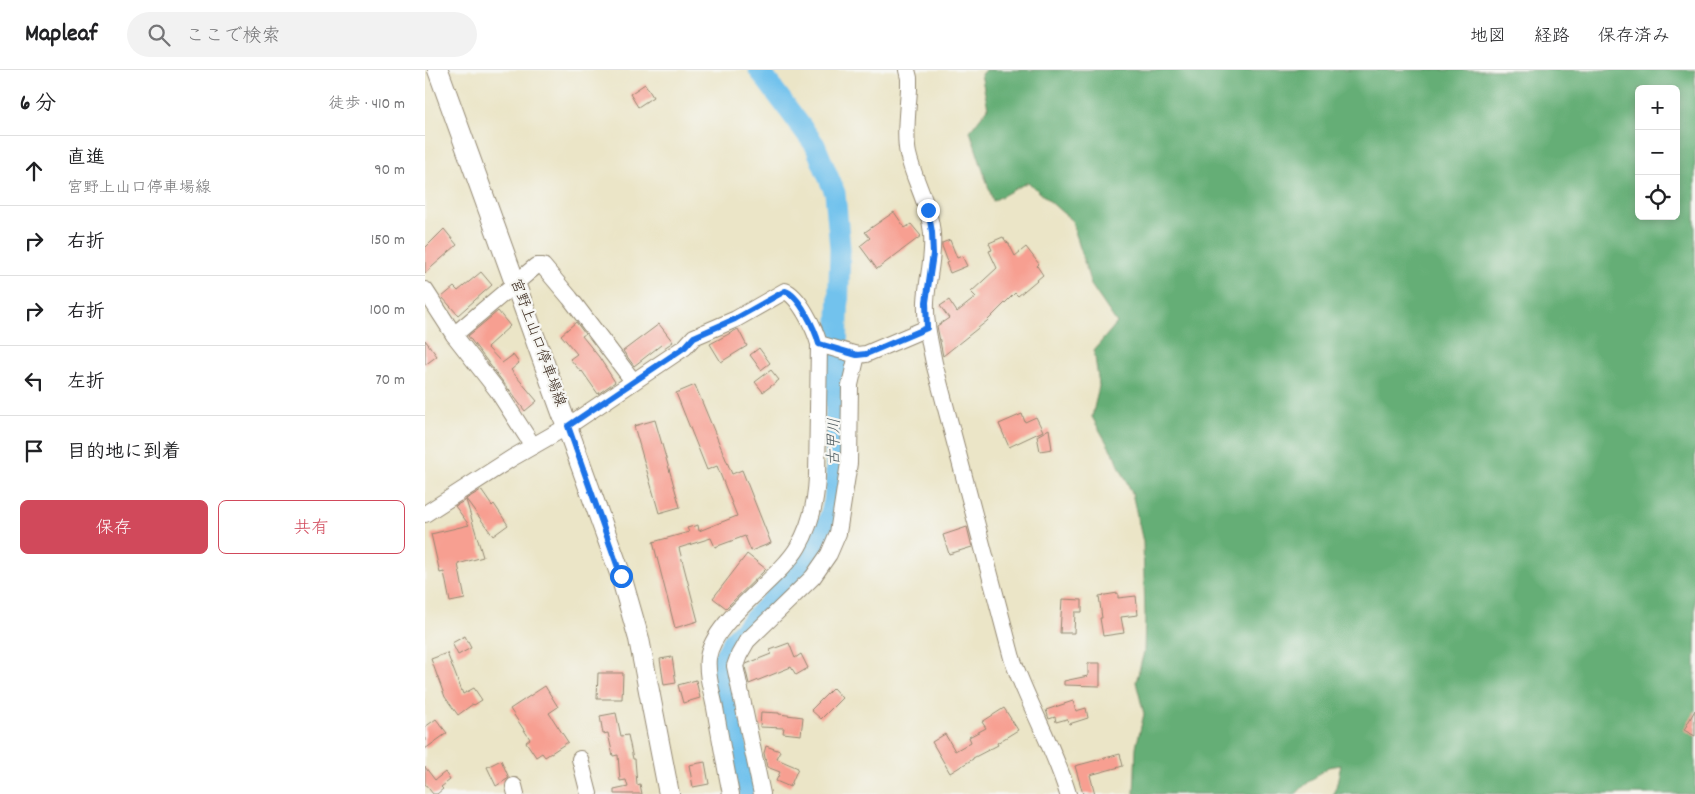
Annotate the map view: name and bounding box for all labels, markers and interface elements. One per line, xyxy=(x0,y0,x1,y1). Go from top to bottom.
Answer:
search box xyxy=(127,12,477,57)
text: Mapleaf xyxy=(25,18,97,52)
icon: search xyxy=(145,21,173,49)
text: ここで検索 xyxy=(185,24,280,51)
text: 地図 xyxy=(1470,25,1506,50)
text: 経路 xyxy=(1534,25,1570,50)
text: 保存済み xyxy=(1598,25,1670,50)
map controls xyxy=(1635,85,1680,220)
button: + xyxy=(1635,85,1680,130)
text: 6 分 xyxy=(20,90,56,120)
text: 徒歩 · 410 m xyxy=(328,93,405,116)
button: − xyxy=(1635,130,1680,175)
text: 直進 xyxy=(67,146,105,173)
icon: ahead xyxy=(20,157,48,185)
text: 90 m xyxy=(374,159,405,182)
button: locate xyxy=(1635,175,1680,220)
text: 宮野上山口停車場線 xyxy=(67,177,211,200)
route end xyxy=(917,199,940,222)
icon: right xyxy=(20,227,48,255)
text: 150 m xyxy=(371,229,405,252)
text: 右折 xyxy=(67,230,105,257)
street label: 宮野上山口停車場線 xyxy=(504,276,570,410)
icon: right xyxy=(20,297,48,325)
text: 100 m xyxy=(369,299,405,322)
text: 右折 xyxy=(67,300,105,327)
icon: left xyxy=(20,367,48,395)
text: 70 m xyxy=(375,369,405,392)
text: 左折 xyxy=(67,370,105,397)
water label: 古甲川 xyxy=(823,418,847,466)
icon: arrive xyxy=(20,437,48,465)
text: 目的地に到着 xyxy=(67,440,181,467)
button: 保存 xyxy=(20,500,208,554)
button: 共有 xyxy=(218,500,405,554)
route start xyxy=(610,565,633,588)

